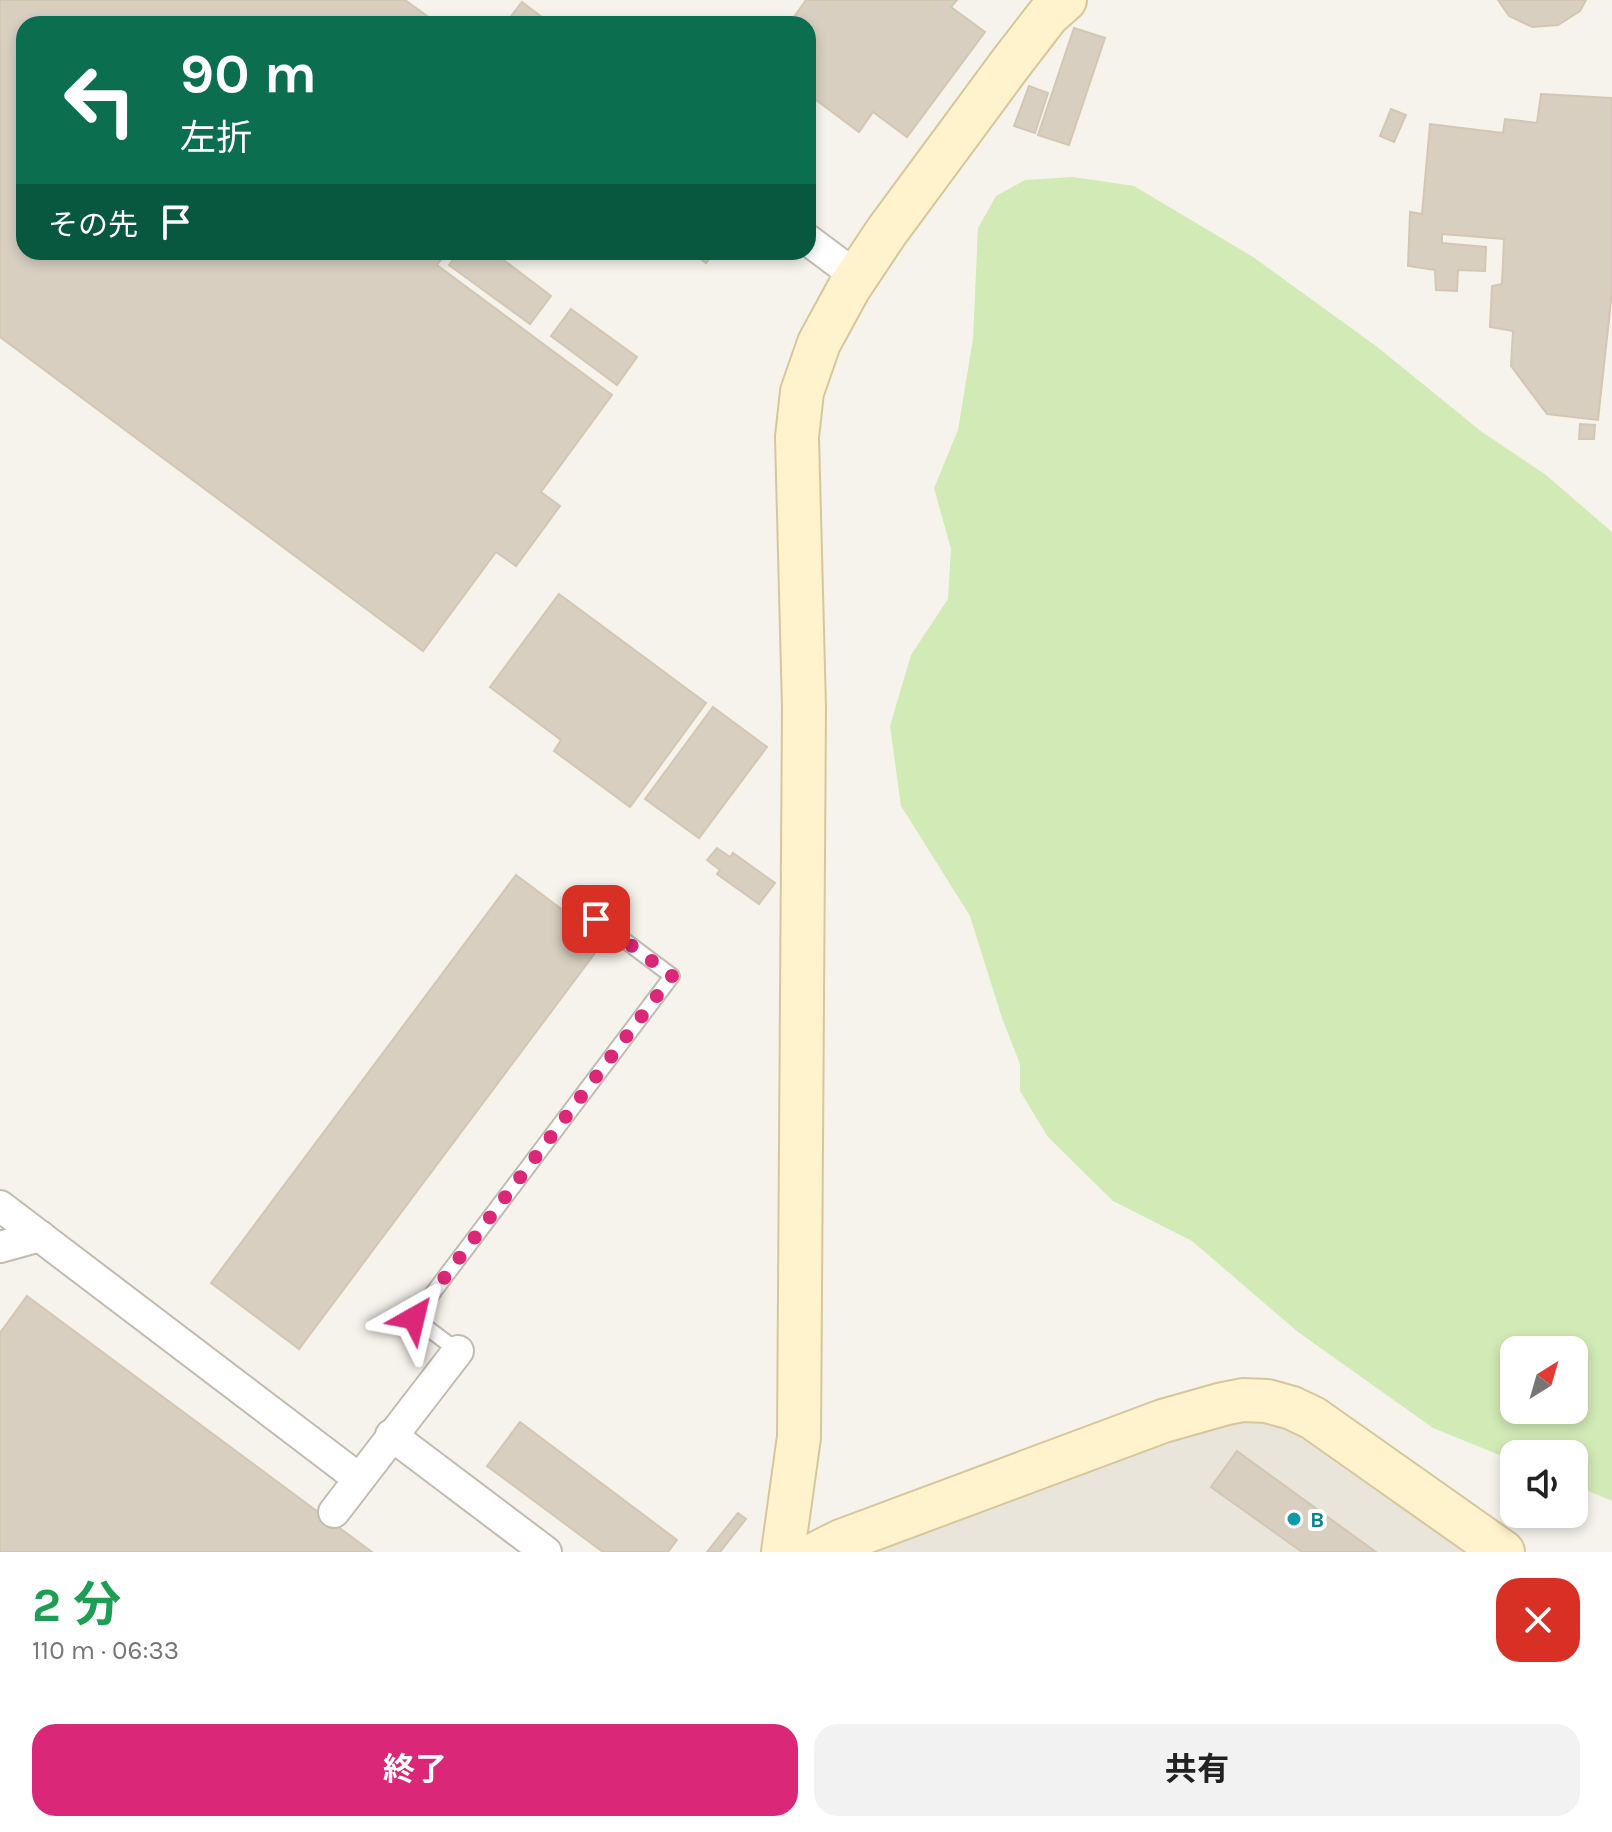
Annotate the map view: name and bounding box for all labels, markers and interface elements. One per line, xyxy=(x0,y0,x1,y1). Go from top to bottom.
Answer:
text: 90 m xyxy=(180,41,317,106)
icon: left xyxy=(48,48,152,152)
text: 左折 xyxy=(180,117,252,159)
icon: arrive xyxy=(154,200,198,244)
text: その先 xyxy=(48,207,138,243)
pin xyxy=(562,885,630,953)
icon: arrive xyxy=(574,897,618,941)
position arrow xyxy=(372,1276,456,1360)
north arrow xyxy=(1500,1336,1588,1424)
map controls xyxy=(1500,1336,1588,1528)
button: sound xyxy=(1500,1440,1588,1528)
place label: B xyxy=(1310,1507,1324,1533)
marker: B xyxy=(1285,1510,1303,1528)
text: 2 分 xyxy=(32,1577,121,1633)
button: close xyxy=(1496,1578,1580,1662)
text: 110 m · 06:33 xyxy=(32,1635,179,1666)
button: 終了 xyxy=(32,1724,798,1816)
button: 共有 xyxy=(814,1724,1580,1816)

